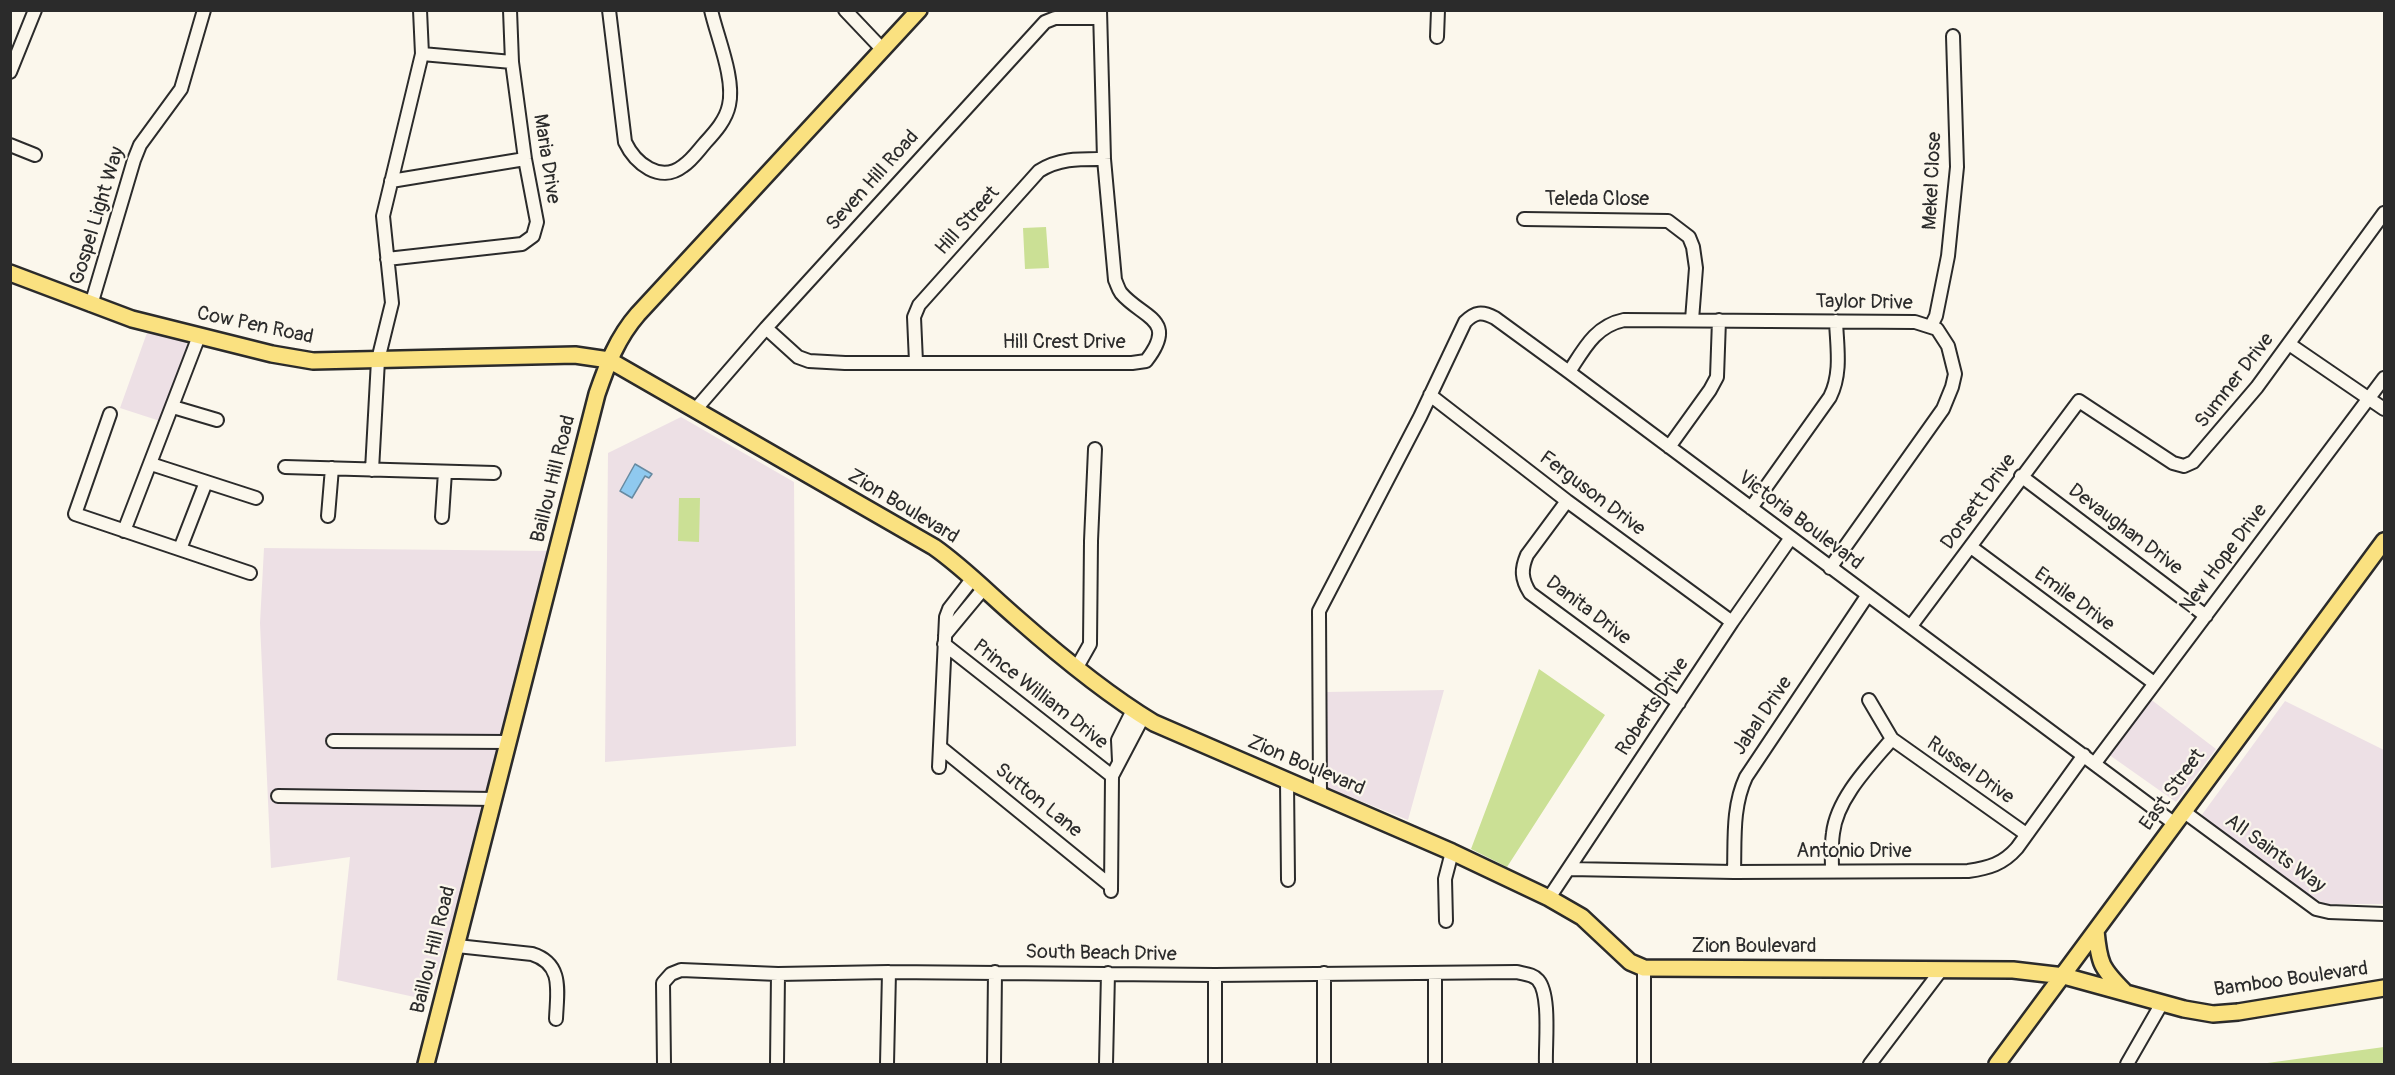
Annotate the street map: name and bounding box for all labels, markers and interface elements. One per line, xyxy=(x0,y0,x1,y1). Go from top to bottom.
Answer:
street label: Maria Drive xyxy=(527,112,565,206)
street label: Seven Hill Road xyxy=(822,126,924,236)
street label: Mekel Close xyxy=(1918,131,1948,231)
street label: Gospel Light Way xyxy=(66,144,130,288)
street label: Hill Street xyxy=(931,182,1005,260)
street label: Teleda Close xyxy=(1545,188,1649,212)
street label: Taylor Drive xyxy=(1815,290,1913,316)
street label: Cow Pen Road xyxy=(195,302,315,350)
street label: Sumner Drive xyxy=(2190,329,2280,433)
street label: Hill Crest Drive xyxy=(1002,331,1126,355)
street label: Baillou Hill Road xyxy=(527,413,581,545)
street label: Ferguson Drive xyxy=(1534,446,1650,542)
street label: Dorsett Drive xyxy=(1936,449,2022,555)
street label: Zion Boulevard xyxy=(843,465,963,549)
street label: Victoria Boulevard xyxy=(1733,466,1867,576)
street label: Devaughan Drive xyxy=(2063,479,2187,581)
street label: New Hope Drive xyxy=(2175,499,2273,619)
street label: Emile Drive xyxy=(2029,563,2119,637)
street label: Danita Drive xyxy=(1541,571,1635,651)
street label: Prince William Drive xyxy=(968,635,1112,755)
street label: Roberts Drive xyxy=(1611,653,1695,761)
street label: Jabal Drive xyxy=(1728,672,1798,760)
street label: Zion Boulevard xyxy=(1244,731,1368,801)
street label: Russel Drive xyxy=(1922,732,2018,810)
street label: East Street xyxy=(2135,744,2211,836)
street label: Sutton Lane xyxy=(990,759,1086,843)
street label: All Saints Way xyxy=(2220,809,2330,899)
street label: Antonio Drive xyxy=(1796,840,1912,864)
street label: Baillou Hill Road xyxy=(407,884,461,1016)
street label: Zion Boulevard xyxy=(1692,935,1816,959)
street label: South Beach Drive xyxy=(1025,941,1177,967)
street label: Bamboo Boulevard xyxy=(2212,957,2370,1003)

